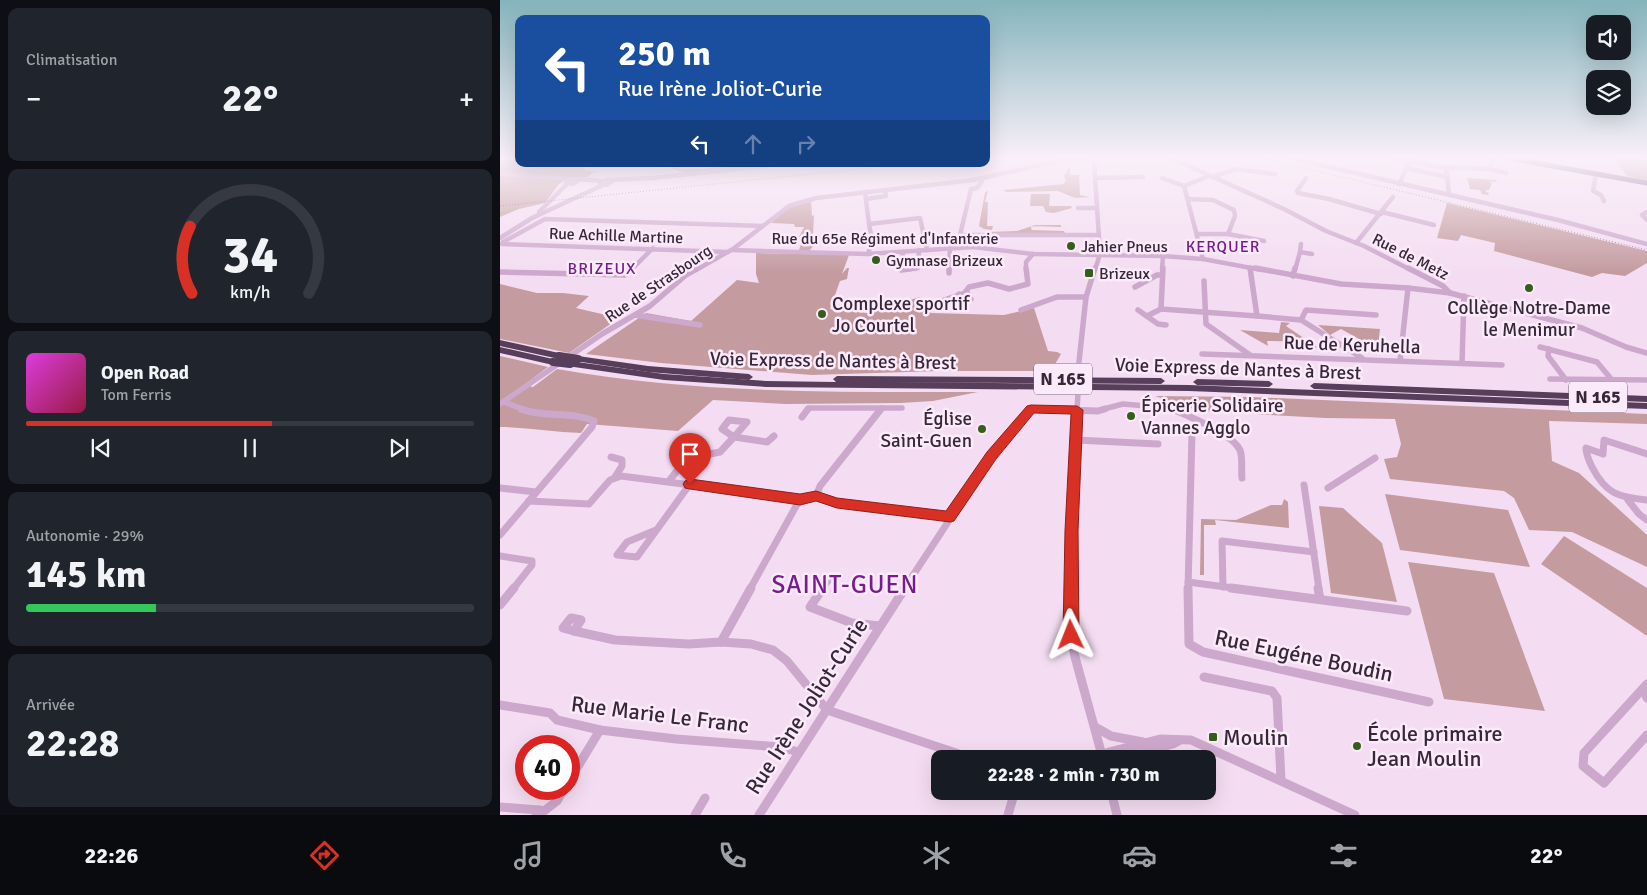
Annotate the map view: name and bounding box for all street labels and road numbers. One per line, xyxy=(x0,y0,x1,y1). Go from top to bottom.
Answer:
street label: Rue Achille Martine xyxy=(548,224,683,248)
street label: Rue du 65e Régiment d'Infanterie xyxy=(771,229,999,249)
street label: Rue de Metz xyxy=(1369,229,1452,285)
street label: Rue de Strasbourg xyxy=(601,241,716,327)
street label: Rue de Keruhella xyxy=(1283,331,1421,359)
street label: Voie Express de Nantes à Brest xyxy=(710,347,957,375)
street label: Voie Express de Nantes à Brest xyxy=(1114,353,1362,385)
road number: N 165 xyxy=(1034,364,1092,394)
road number: N 165 xyxy=(1569,382,1627,412)
street label: Rue Irène Joliot-Curie xyxy=(739,613,873,799)
street label: Rue Eugéne Boudin xyxy=(1212,623,1396,688)
street label: Rue Marie Le Franc xyxy=(569,690,750,739)

